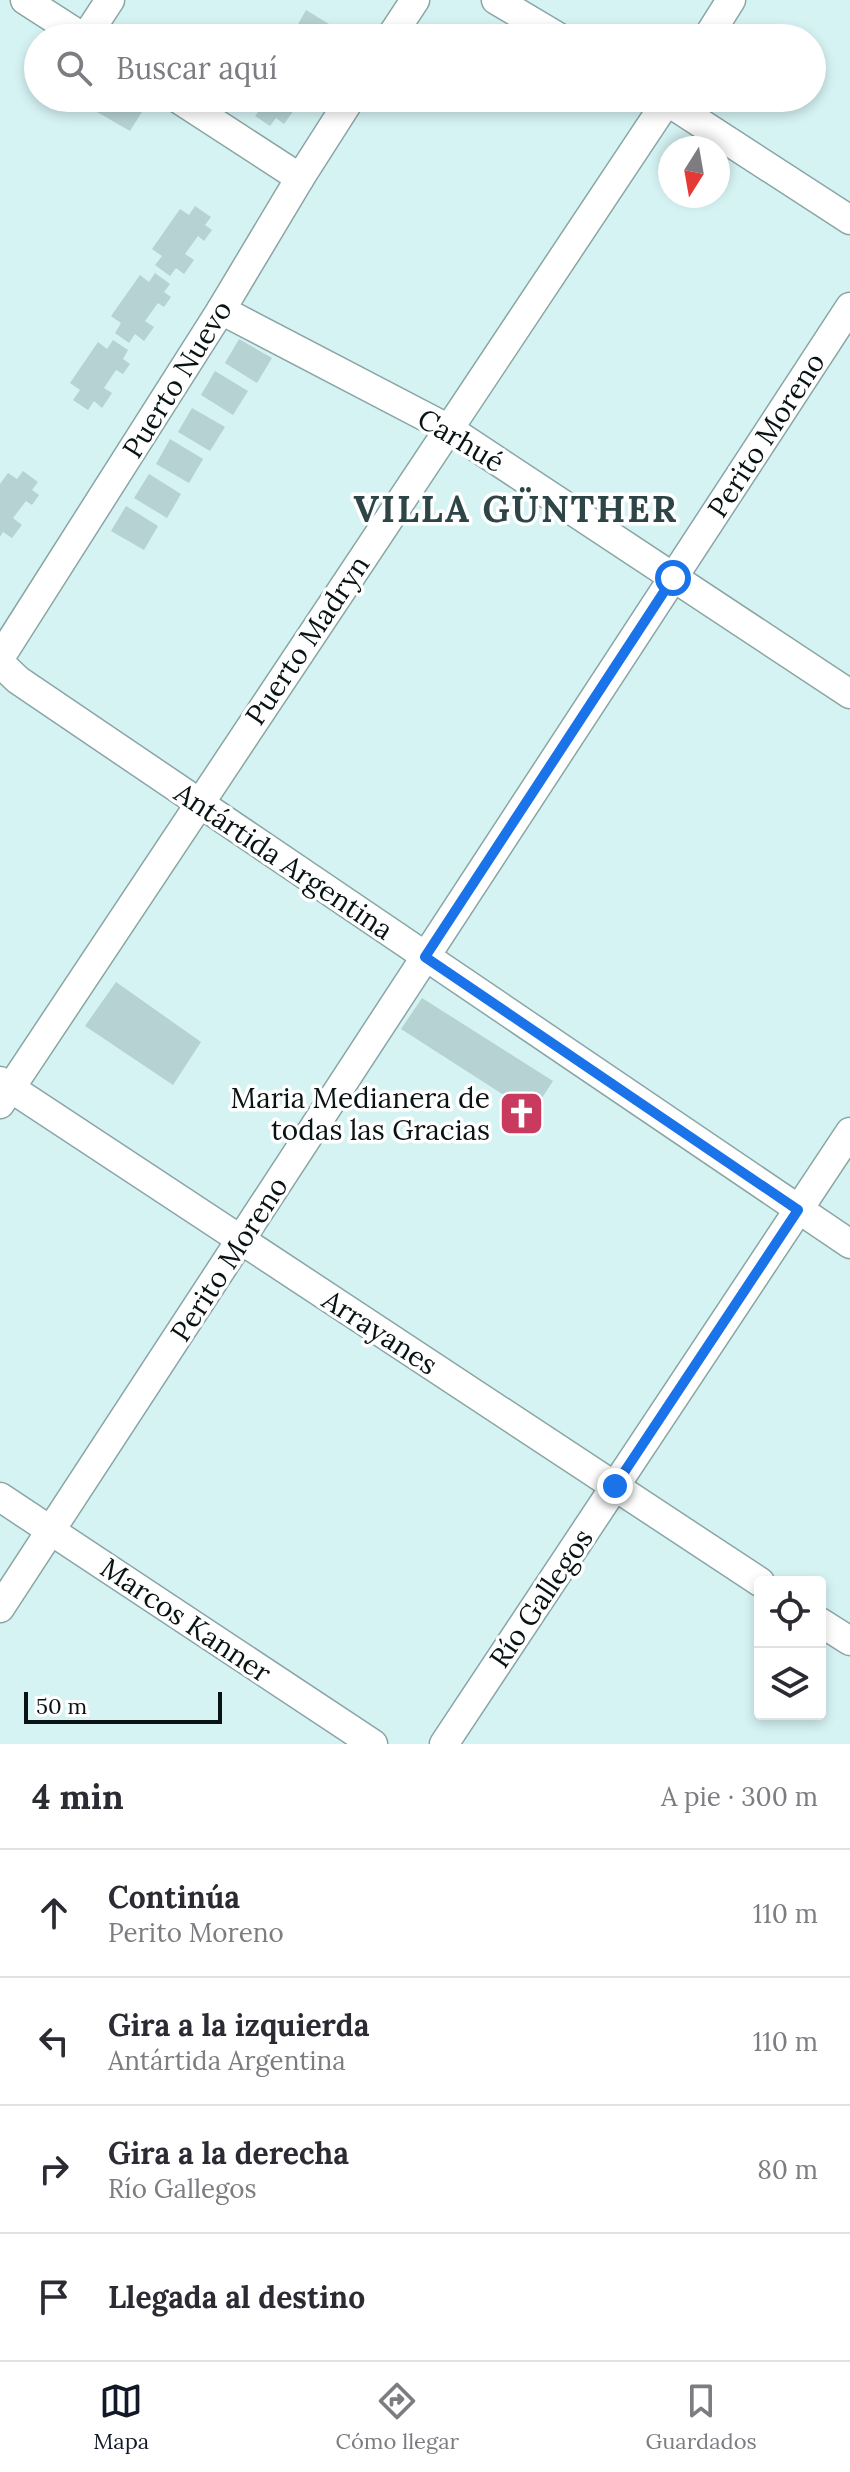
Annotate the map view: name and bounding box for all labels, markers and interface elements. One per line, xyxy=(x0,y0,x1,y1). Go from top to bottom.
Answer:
search box xyxy=(24,24,826,112)
icon: search xyxy=(52,46,96,90)
text: Buscar aquí xyxy=(116,49,277,87)
north arrow xyxy=(658,136,730,208)
street label: Puerto Nuevo xyxy=(114,293,240,465)
street label: Perito Moreno xyxy=(699,346,833,524)
street label: Carhué xyxy=(411,400,511,480)
district label: VILLA GÜNTHER xyxy=(354,486,678,532)
street label: Puerto Madryn xyxy=(237,548,377,732)
route start xyxy=(655,560,691,596)
street label: Antártida Argentina xyxy=(167,774,400,948)
place label: Maria Medianera de todas las Gracias xyxy=(231,1080,490,1148)
church icon: Maria Medianera de todas las Gracias xyxy=(497,1090,545,1138)
street label: Perito Moreno xyxy=(162,1170,296,1348)
street label: Arrayanes xyxy=(315,1281,444,1383)
route end xyxy=(597,1468,633,1504)
street label: Río Gallegos xyxy=(481,1522,601,1674)
street label: Marcos Kanner xyxy=(94,1550,278,1690)
map controls xyxy=(754,1576,826,1720)
button: locate xyxy=(754,1576,826,1648)
button: layers xyxy=(754,1648,826,1720)
scale bar xyxy=(24,1688,222,1724)
text: 50 m xyxy=(36,1692,87,1720)
text: 4 min xyxy=(32,1775,124,1818)
text: A pie · 300 m xyxy=(661,1780,818,1813)
text: Continúa xyxy=(108,1878,240,1916)
icon: ahead xyxy=(32,1891,76,1935)
text: 110 m xyxy=(753,1897,818,1930)
text: Perito Moreno xyxy=(108,1916,284,1949)
text: Gira a la izquierda xyxy=(108,2006,369,2044)
icon: left xyxy=(32,2019,76,2063)
text: 110 m xyxy=(753,2025,818,2058)
text: Antártida Argentina xyxy=(108,2044,346,2077)
text: Gira a la derecha xyxy=(108,2134,349,2172)
icon: right xyxy=(32,2147,76,2191)
text: 80 m xyxy=(757,2153,818,2186)
text: Río Gallegos xyxy=(108,2172,257,2205)
icon: arrive xyxy=(32,2275,76,2319)
text: Llegada al destino xyxy=(108,2278,365,2316)
tab: Mapa xyxy=(93,2379,149,2455)
tab: Cómo llegar xyxy=(336,2379,459,2455)
tab: Guardados xyxy=(645,2379,757,2455)

